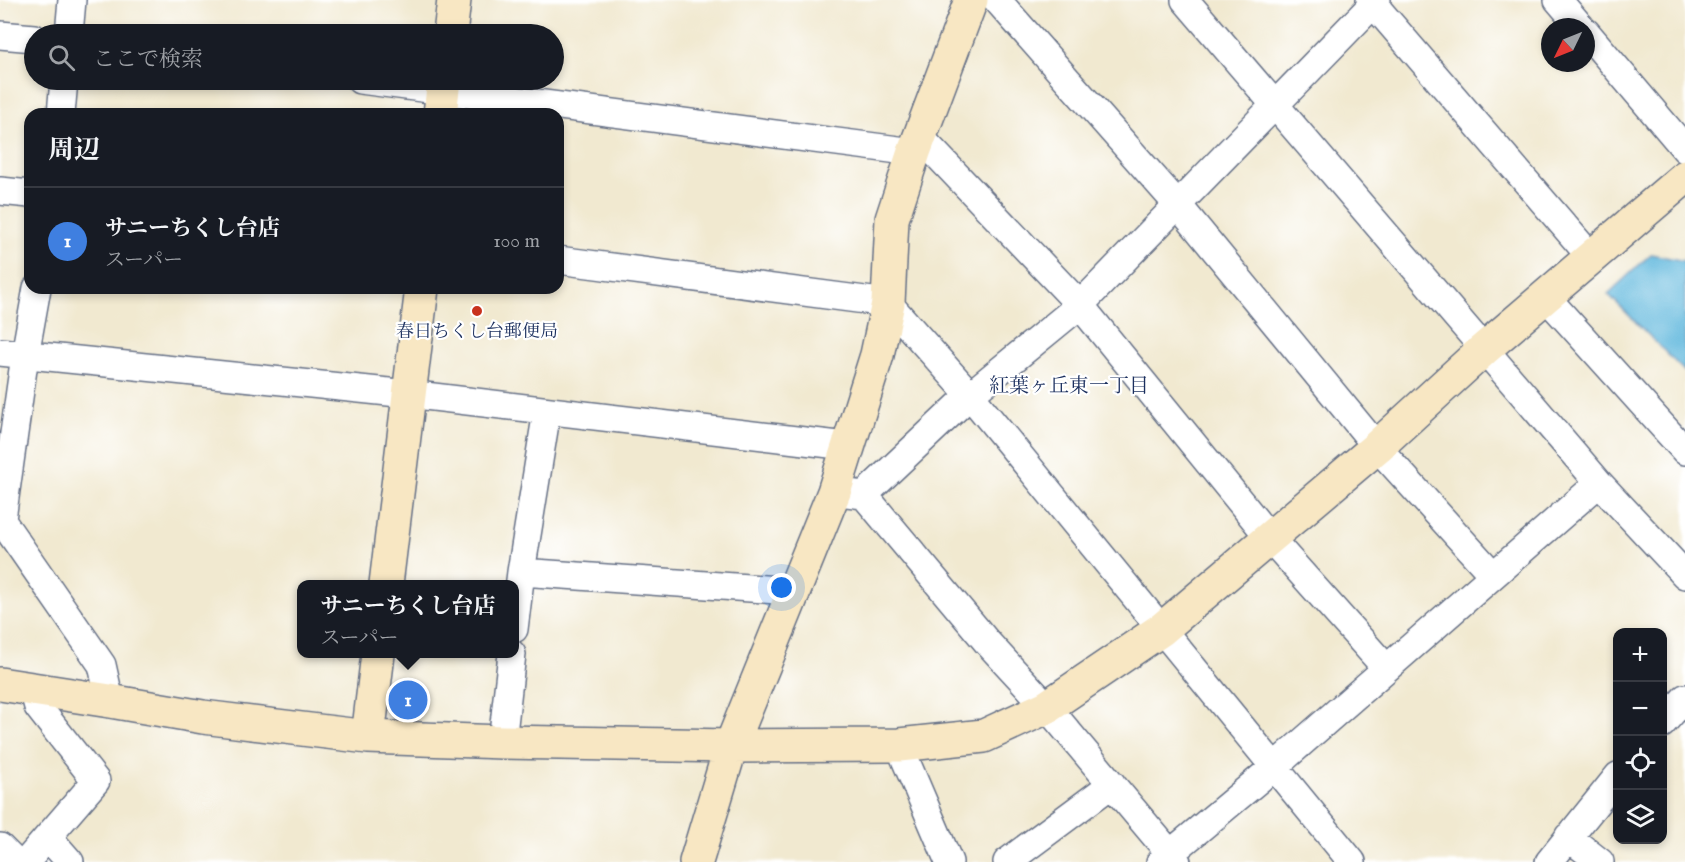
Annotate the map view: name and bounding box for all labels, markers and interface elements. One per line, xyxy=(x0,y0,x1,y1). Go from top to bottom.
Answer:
north arrow xyxy=(1541,18,1595,72)
search box xyxy=(24,24,564,90)
icon: search xyxy=(45,41,78,74)
text: ここで検索 xyxy=(93,46,203,74)
text: 周辺 xyxy=(48,134,100,167)
text: サニーちくし台店 xyxy=(105,215,280,243)
text: 1 xyxy=(64,229,71,254)
text: 100 m xyxy=(493,229,540,254)
text: スーパー xyxy=(105,248,183,273)
marker: 春日ちくし台郵便局 xyxy=(470,304,484,318)
place label: 春日ちくし台郵便局 xyxy=(396,321,558,344)
district label: 紅葉ヶ丘東一丁目 xyxy=(989,374,1149,399)
your location xyxy=(767,573,796,602)
popup xyxy=(297,580,519,658)
text: サニーちくし台店 xyxy=(320,593,496,621)
text: スーパー xyxy=(320,626,398,651)
map controls xyxy=(1613,628,1667,844)
button: + xyxy=(1613,628,1667,682)
pin: 1 xyxy=(388,678,428,722)
button: − xyxy=(1613,682,1667,736)
button: locate xyxy=(1613,736,1667,790)
button: layers xyxy=(1613,790,1667,844)

